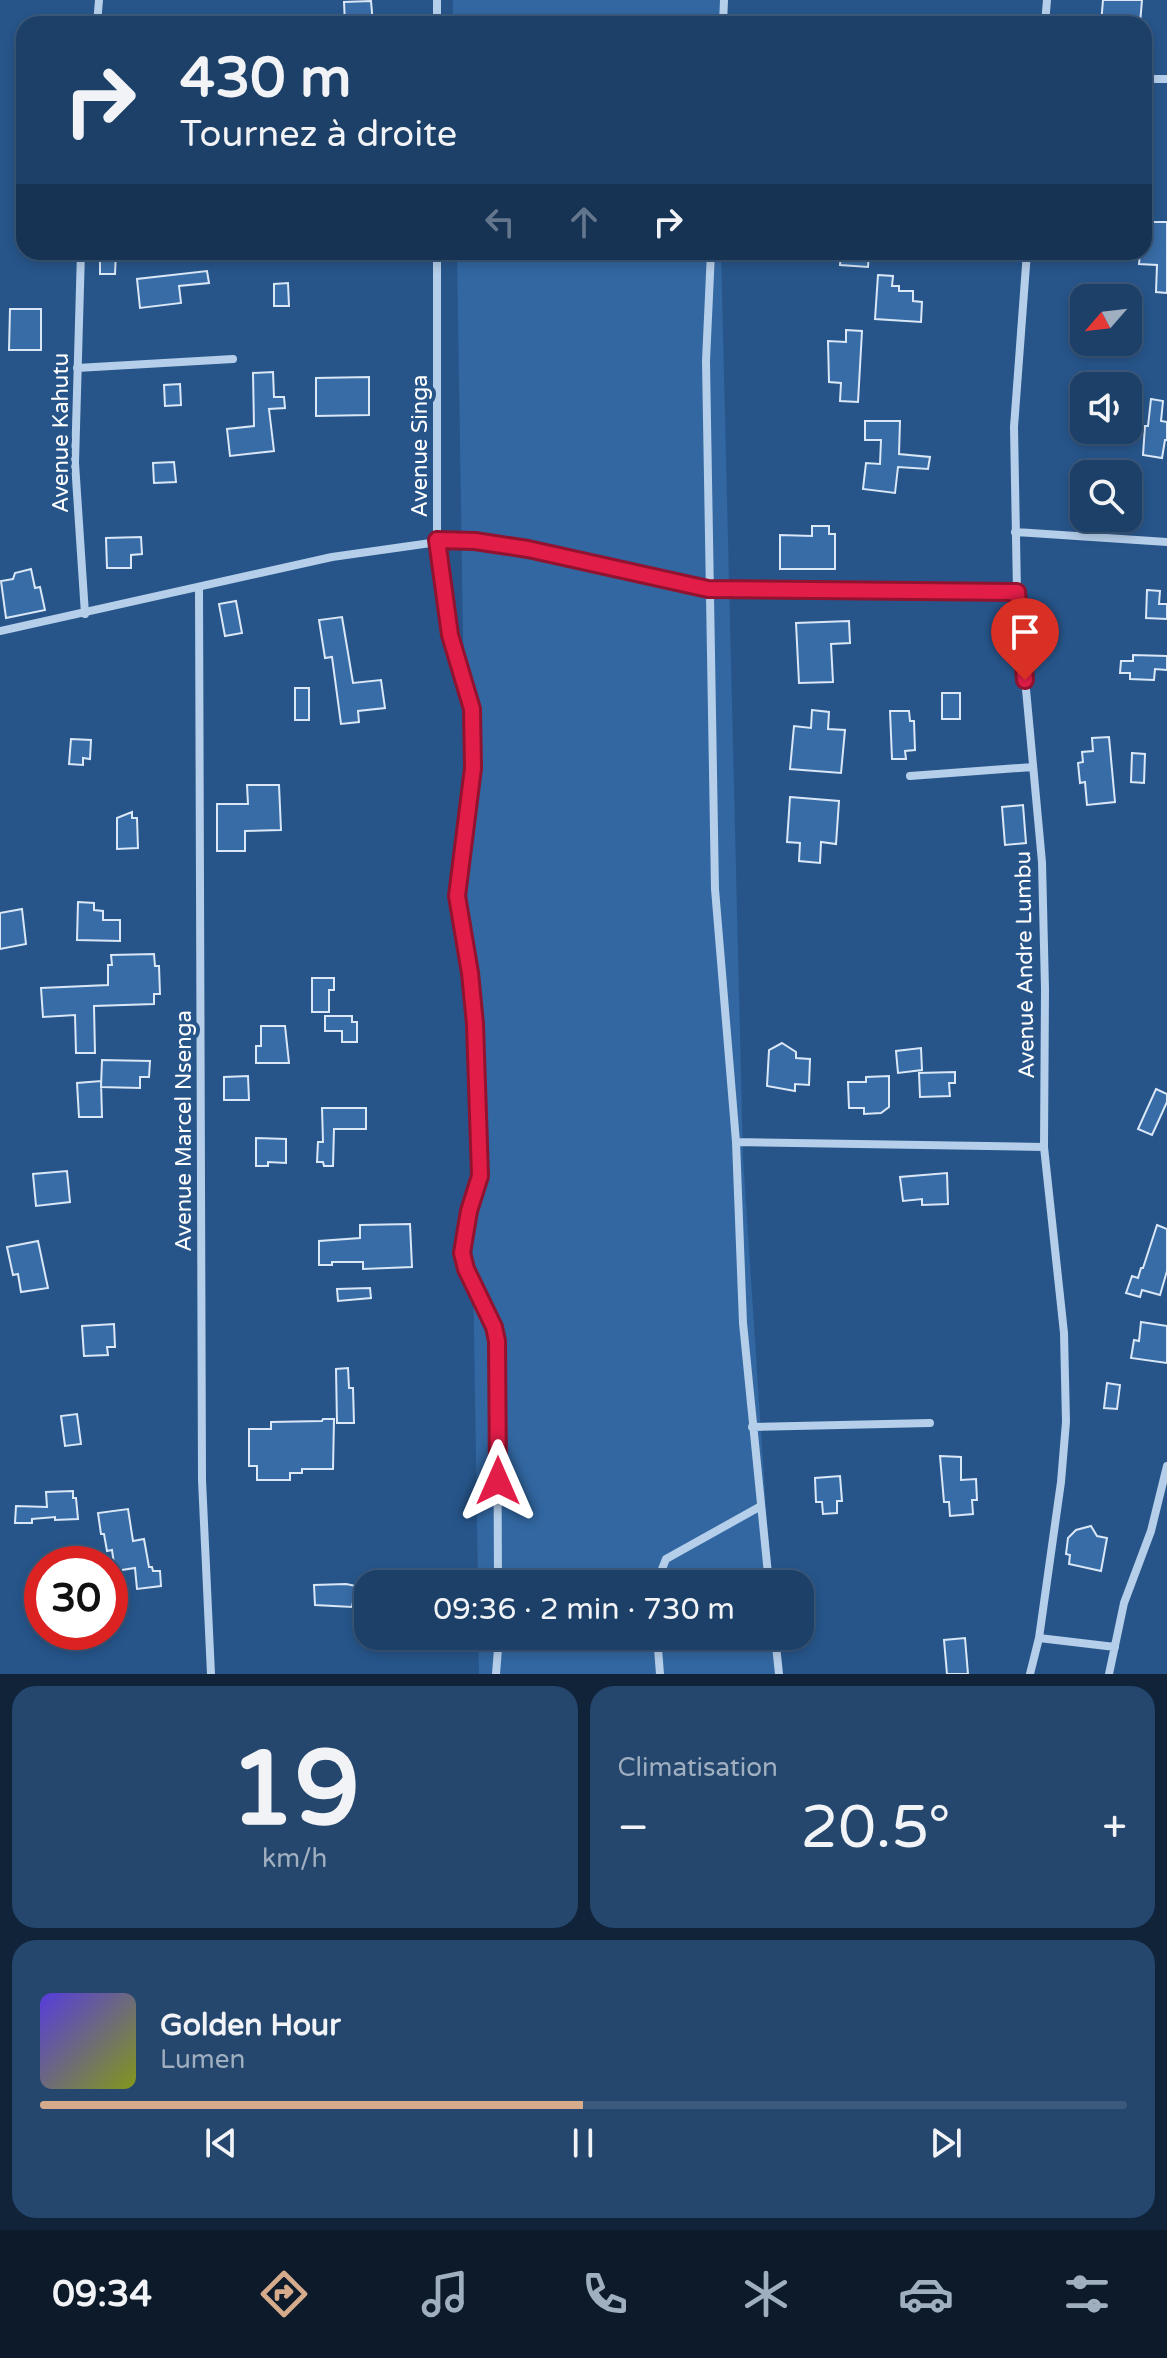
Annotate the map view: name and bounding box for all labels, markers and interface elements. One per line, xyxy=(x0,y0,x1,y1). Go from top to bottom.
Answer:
text: 430 m xyxy=(180,45,351,112)
icon: right xyxy=(48,48,152,152)
text: Tournez à droite xyxy=(180,113,457,156)
icon: left xyxy=(478,200,522,244)
icon: ahead xyxy=(562,200,606,244)
icon: right xyxy=(646,200,690,244)
north arrow xyxy=(1070,284,1142,356)
map controls xyxy=(1070,284,1142,532)
street label: Avenue Kahutu xyxy=(48,353,74,513)
button: sound xyxy=(1070,372,1142,444)
street label: Avenue Singa xyxy=(407,375,433,517)
button: search xyxy=(1070,460,1142,532)
pin xyxy=(991,598,1059,680)
icon: arrive xyxy=(1003,610,1047,654)
street label: Avenue Andre Lumbu xyxy=(1010,851,1040,1079)
street label: Avenue Marcel Nsenga xyxy=(171,1010,197,1252)
position arrow xyxy=(456,1439,540,1523)
speed limit sign: 30 xyxy=(24,1546,128,1650)
text: 09:36 · 2 min · 730 m xyxy=(433,1591,735,1628)
text: 19 xyxy=(229,1728,360,1853)
text: Climatisation xyxy=(618,1752,778,1783)
text: 20.5° xyxy=(800,1792,951,1864)
text: − xyxy=(618,1802,649,1855)
text: + xyxy=(1102,1802,1127,1855)
text: km/h xyxy=(262,1843,327,1874)
text: Golden Hour xyxy=(160,2007,341,2044)
text: Lumen xyxy=(160,2044,245,2075)
icon: previous xyxy=(199,2121,243,2165)
icon: pause xyxy=(561,2121,605,2165)
icon: next xyxy=(924,2121,968,2165)
icon: directions xyxy=(256,2266,312,2322)
icon: music xyxy=(417,2266,473,2322)
icon: phone xyxy=(577,2266,633,2322)
icon: climate xyxy=(738,2266,794,2322)
icon: car xyxy=(898,2266,954,2322)
icon: filters xyxy=(1059,2266,1115,2322)
text: 09:34 xyxy=(52,2273,152,2316)

